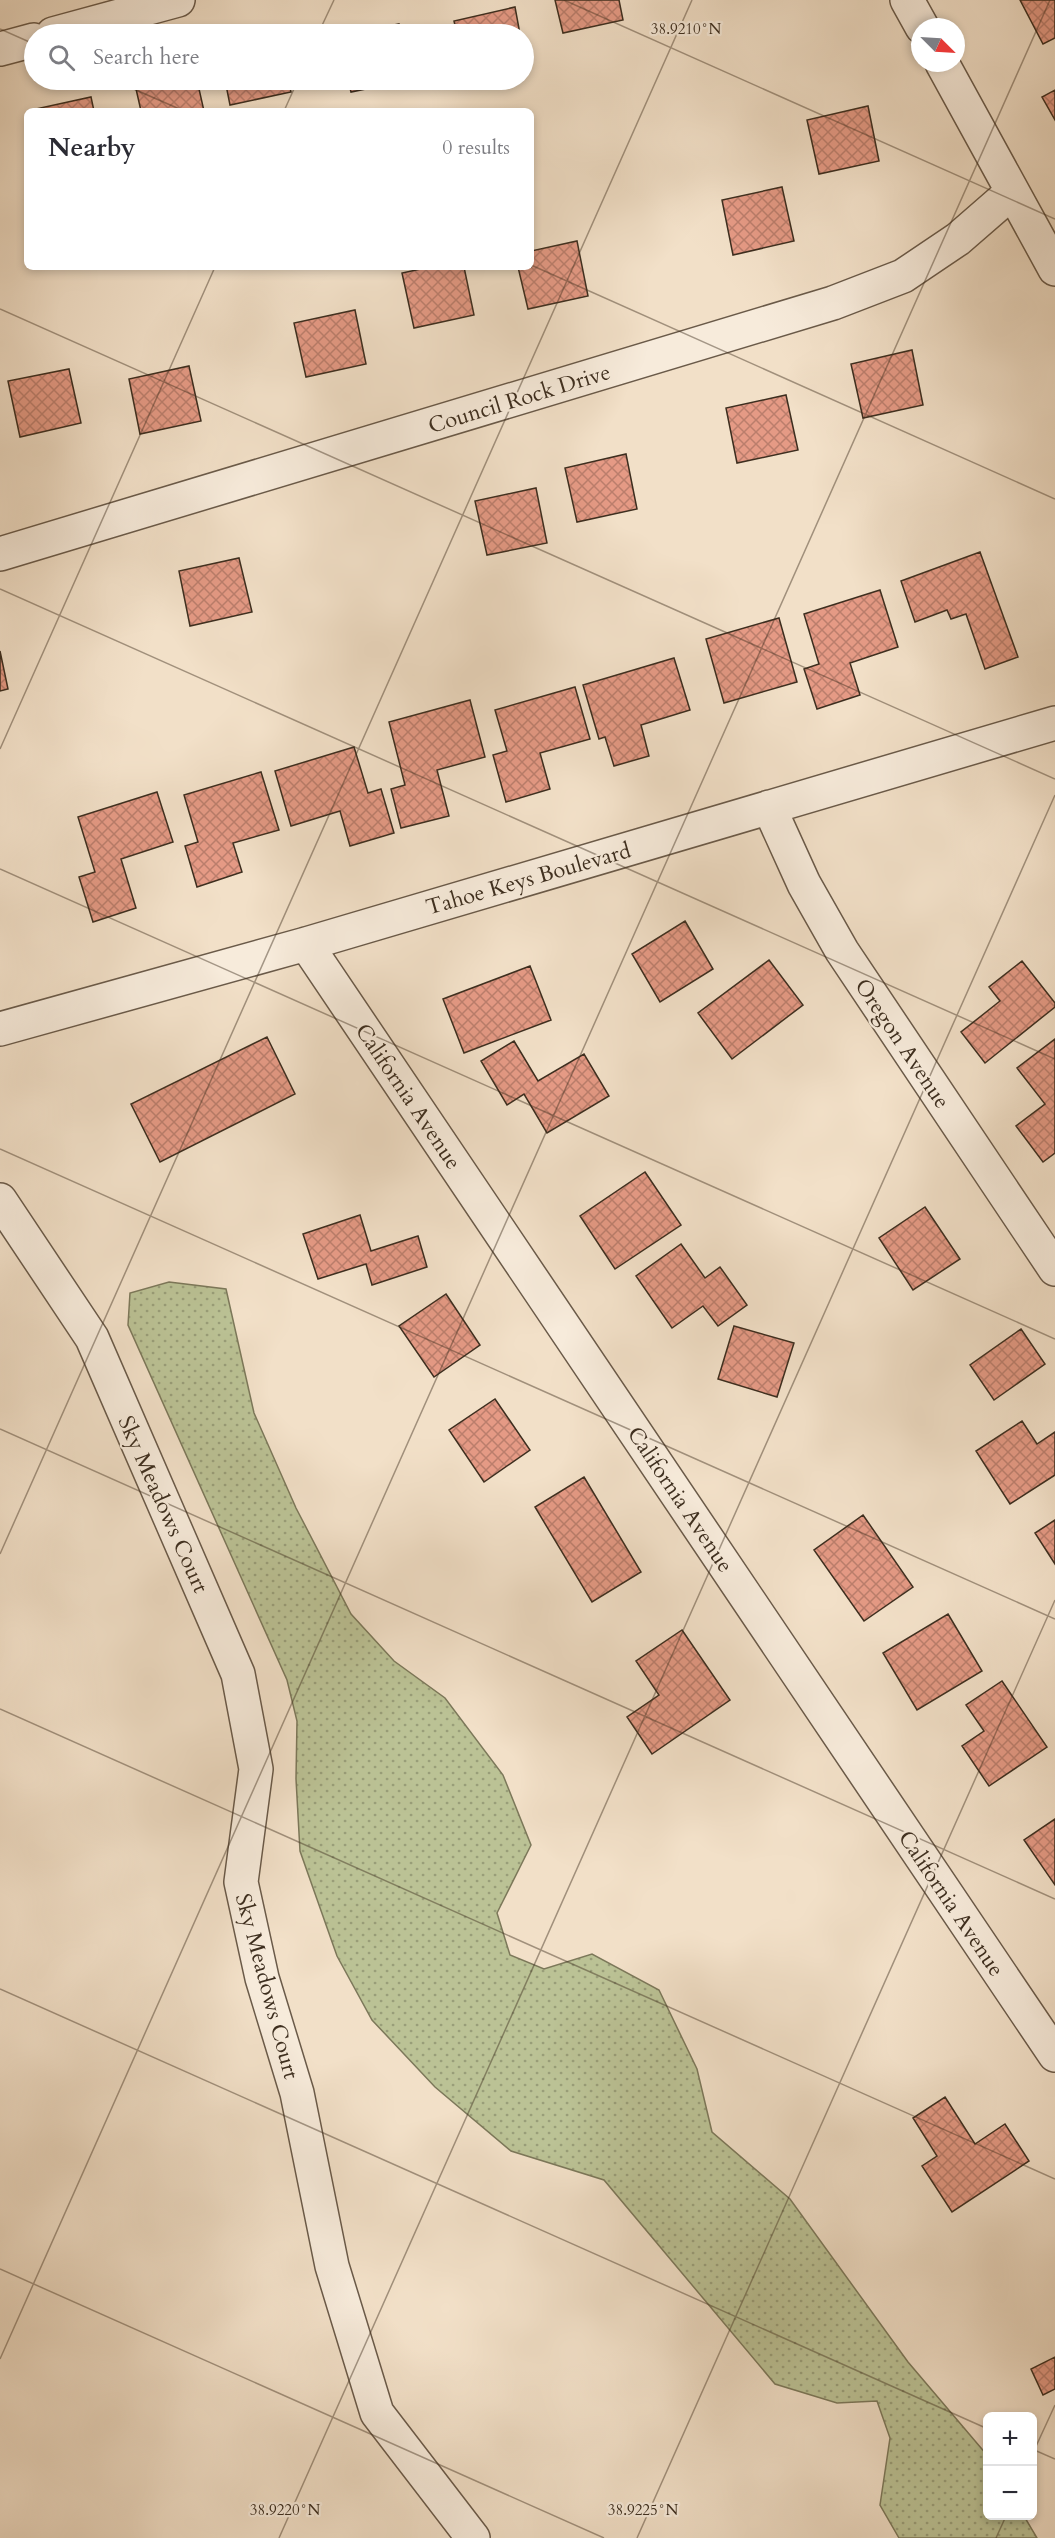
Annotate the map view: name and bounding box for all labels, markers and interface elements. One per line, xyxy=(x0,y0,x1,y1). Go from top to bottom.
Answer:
north arrow xyxy=(911,18,965,72)
text: 38.9210°N xyxy=(651,19,721,39)
search box xyxy=(24,24,534,90)
icon: search xyxy=(45,41,78,74)
text: Search here xyxy=(93,42,200,72)
text: Nearby xyxy=(48,130,136,165)
text: 0 results xyxy=(442,134,510,161)
street label: Council Rock Drive xyxy=(424,357,614,441)
street label: Tahoe Keys Boulevard xyxy=(422,835,634,923)
street label: Oregon Avenue xyxy=(848,973,957,1115)
street label: California Avenue xyxy=(348,1018,468,1175)
street label: Sky Meadows Court xyxy=(111,1411,216,1598)
street label: California Avenue xyxy=(620,1421,740,1578)
street label: California Avenue xyxy=(891,1825,1011,1982)
street label: Sky Meadows Court xyxy=(228,1890,306,2082)
map controls xyxy=(983,2412,1037,2520)
button: + xyxy=(983,2412,1037,2466)
button: − xyxy=(983,2466,1037,2520)
text: 38.9220°N xyxy=(250,2500,320,2520)
text: 38.9225°N xyxy=(608,2500,678,2520)

